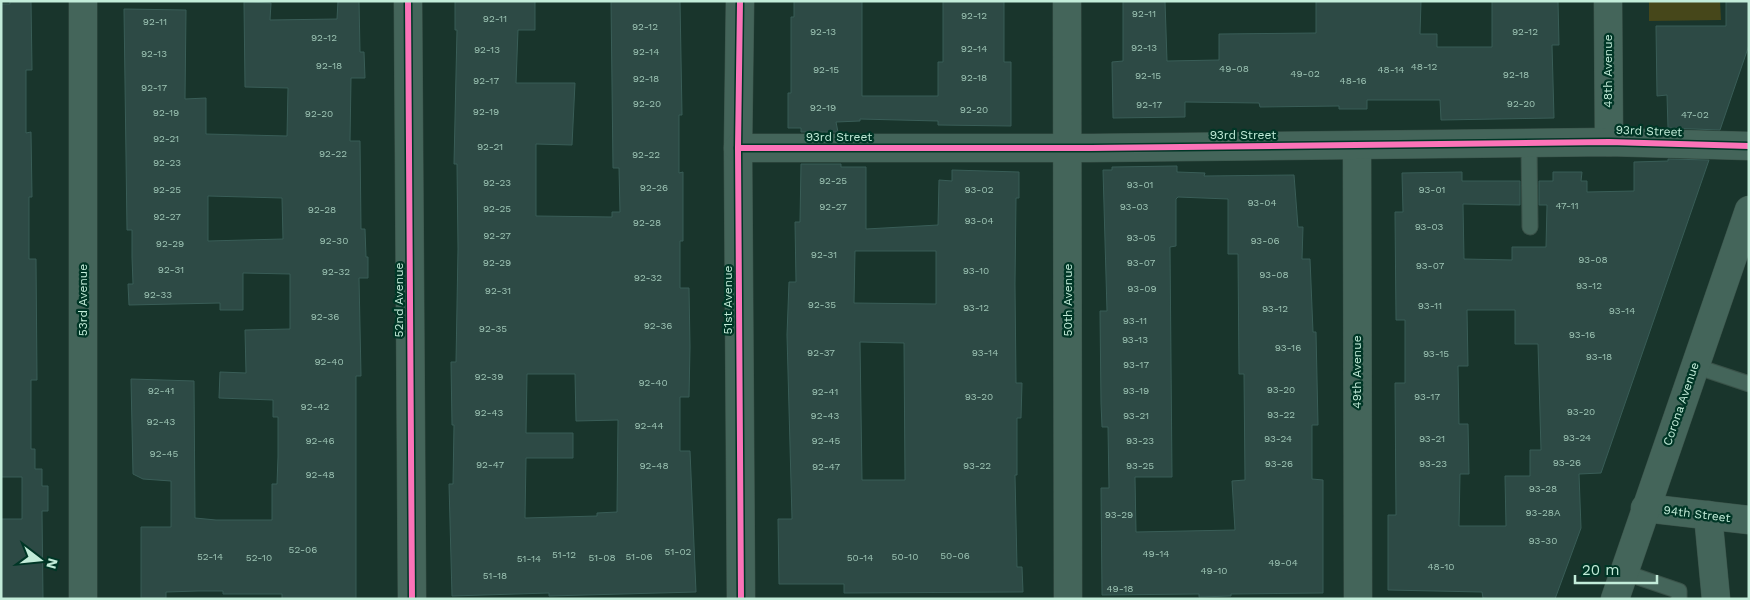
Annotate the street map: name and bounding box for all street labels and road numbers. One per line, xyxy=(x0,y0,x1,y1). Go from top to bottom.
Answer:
street label: 48th Avenue xyxy=(1601,34,1615,108)
street label: 93rd Street xyxy=(1615,123,1683,139)
street label: 93rd Street xyxy=(1210,128,1276,142)
street label: 93rd Street xyxy=(806,130,872,144)
street label: 52nd Avenue xyxy=(392,262,406,338)
street label: 50th Avenue xyxy=(1061,263,1075,336)
street label: 53rd Avenue xyxy=(76,264,90,336)
street label: 51st Avenue xyxy=(721,265,735,335)
street label: 49th Avenue xyxy=(1350,335,1364,409)
street label: Corona Avenue xyxy=(1660,360,1702,448)
street label: 94th Street xyxy=(1663,503,1731,525)

